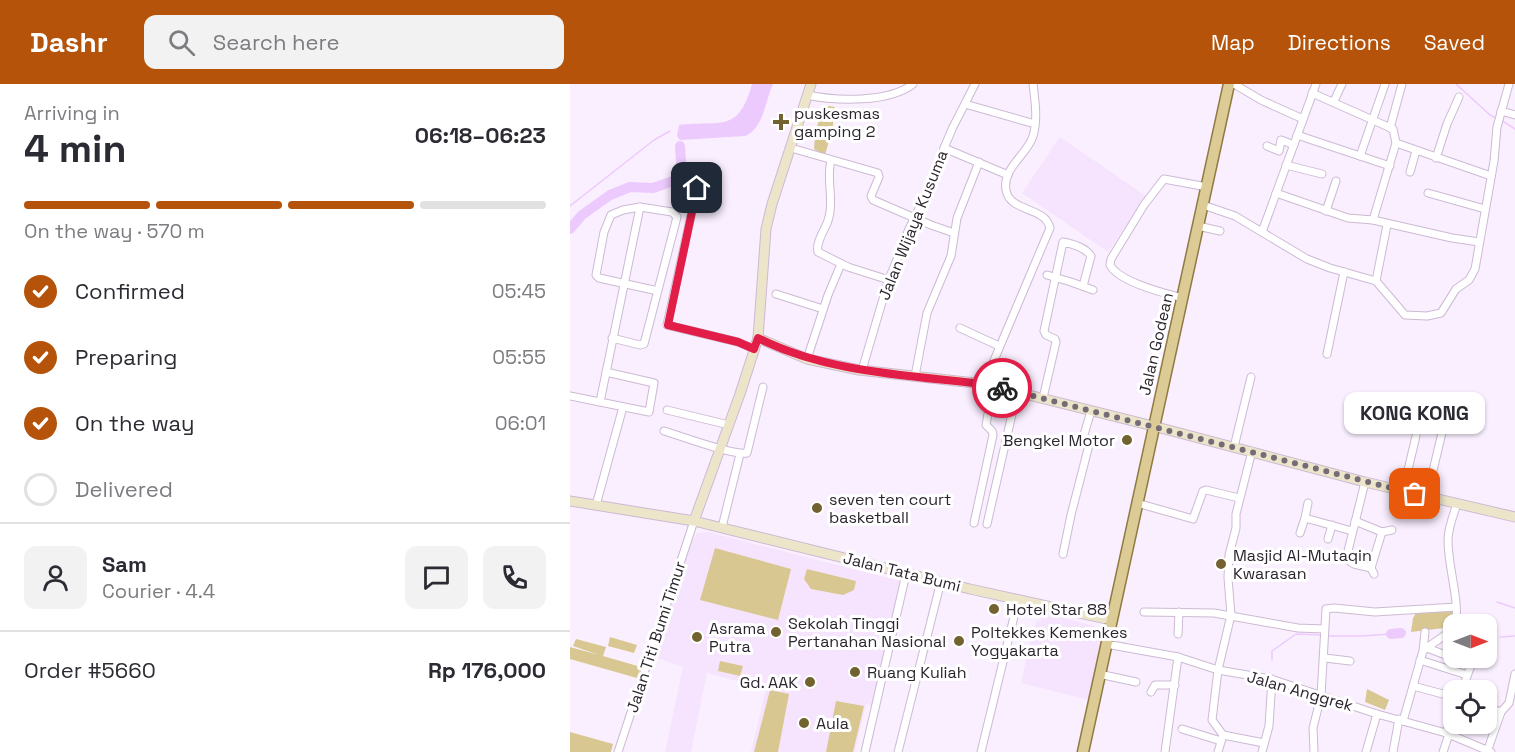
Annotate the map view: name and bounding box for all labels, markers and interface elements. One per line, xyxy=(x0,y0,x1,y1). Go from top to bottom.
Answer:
search box xyxy=(144,15,564,69)
text: Dashr xyxy=(30,24,108,60)
icon: search xyxy=(165,26,198,59)
text: Search here xyxy=(213,28,340,56)
text: Map xyxy=(1211,29,1255,56)
text: Directions xyxy=(1288,29,1391,56)
text: Saved xyxy=(1424,29,1485,56)
text: Arriving in xyxy=(24,100,120,126)
place label: puskesmas gamping 2 xyxy=(794,103,880,142)
marker: puskesmas gamping 2 xyxy=(772,113,790,131)
text: 06:18–06:23 xyxy=(415,121,546,149)
text: 4 min xyxy=(24,124,126,173)
street label: Jalan Wijaya Kusuma xyxy=(873,147,953,303)
pin xyxy=(671,162,722,213)
icon: home xyxy=(680,171,713,204)
text: On the way · 570 m xyxy=(24,218,205,244)
icon: check xyxy=(24,275,57,308)
text: Confirmed xyxy=(75,277,185,305)
text: 05:45 xyxy=(492,278,546,304)
street label: Jalan Godean xyxy=(1134,291,1178,397)
icon: check xyxy=(24,341,57,374)
text: Preparing xyxy=(75,343,177,371)
text: 05:55 xyxy=(492,344,546,370)
courier xyxy=(972,358,1032,418)
icon: bike xyxy=(986,372,1019,405)
callout: KONG KONG xyxy=(1344,392,1486,434)
text: KONG KONG xyxy=(1360,400,1469,426)
icon: check xyxy=(24,407,57,440)
text: On the way xyxy=(75,409,194,437)
text: 06:01 xyxy=(495,410,546,436)
place label: Bengkel Motor xyxy=(1003,430,1115,451)
marker: Bengkel Motor xyxy=(1120,433,1134,447)
pin xyxy=(1389,468,1440,519)
text: Delivered xyxy=(75,475,173,503)
icon: bag xyxy=(1398,477,1431,510)
place label: seven ten court basketball xyxy=(829,489,951,528)
marker: seven ten court basketball xyxy=(810,501,824,515)
place label: Masjid Al-Mutaqin Kwarasan xyxy=(1233,545,1372,584)
button: person xyxy=(24,546,87,609)
button: chat xyxy=(405,546,468,609)
button: phone xyxy=(483,546,546,609)
street label: Jalan Tata Bumi xyxy=(841,547,963,597)
text: Sam xyxy=(102,550,147,578)
marker: Masjid Al-Mutaqin Kwarasan xyxy=(1214,557,1228,571)
street label: Jalan Titi Bumi Timur xyxy=(622,559,690,715)
text: Courier · 4.4 xyxy=(102,578,215,604)
place label: Hotel Star 88 xyxy=(1006,599,1107,620)
marker: Hotel Star 88 xyxy=(987,602,1001,616)
place label: Sekolah Tinggi Pertanahan Nasional xyxy=(788,613,946,652)
north arrow xyxy=(1443,614,1497,668)
map controls xyxy=(1443,614,1497,734)
place label: Asrama Putra xyxy=(709,618,765,657)
place label: Poltekkes Kemenkes Yogyakarta xyxy=(971,622,1128,661)
marker: Sekolah Tinggi Pertanahan Nasional xyxy=(769,625,783,639)
marker: Asrama Putra xyxy=(690,630,704,644)
marker: Poltekkes Kemenkes Yogyakarta xyxy=(952,634,966,648)
text: Order #5660 xyxy=(24,656,156,684)
text: Rp 176,000 xyxy=(428,656,546,684)
place label: Ruang Kuliah xyxy=(867,662,967,683)
marker: Ruang Kuliah xyxy=(848,665,862,679)
street label: Jalan Anggrek xyxy=(1245,666,1356,716)
place label: Gd. AAK xyxy=(740,672,798,693)
marker: Gd. AAK xyxy=(803,675,817,689)
button: locate xyxy=(1443,680,1497,734)
place label: Aula xyxy=(816,713,849,734)
marker: Aula xyxy=(797,716,811,730)

